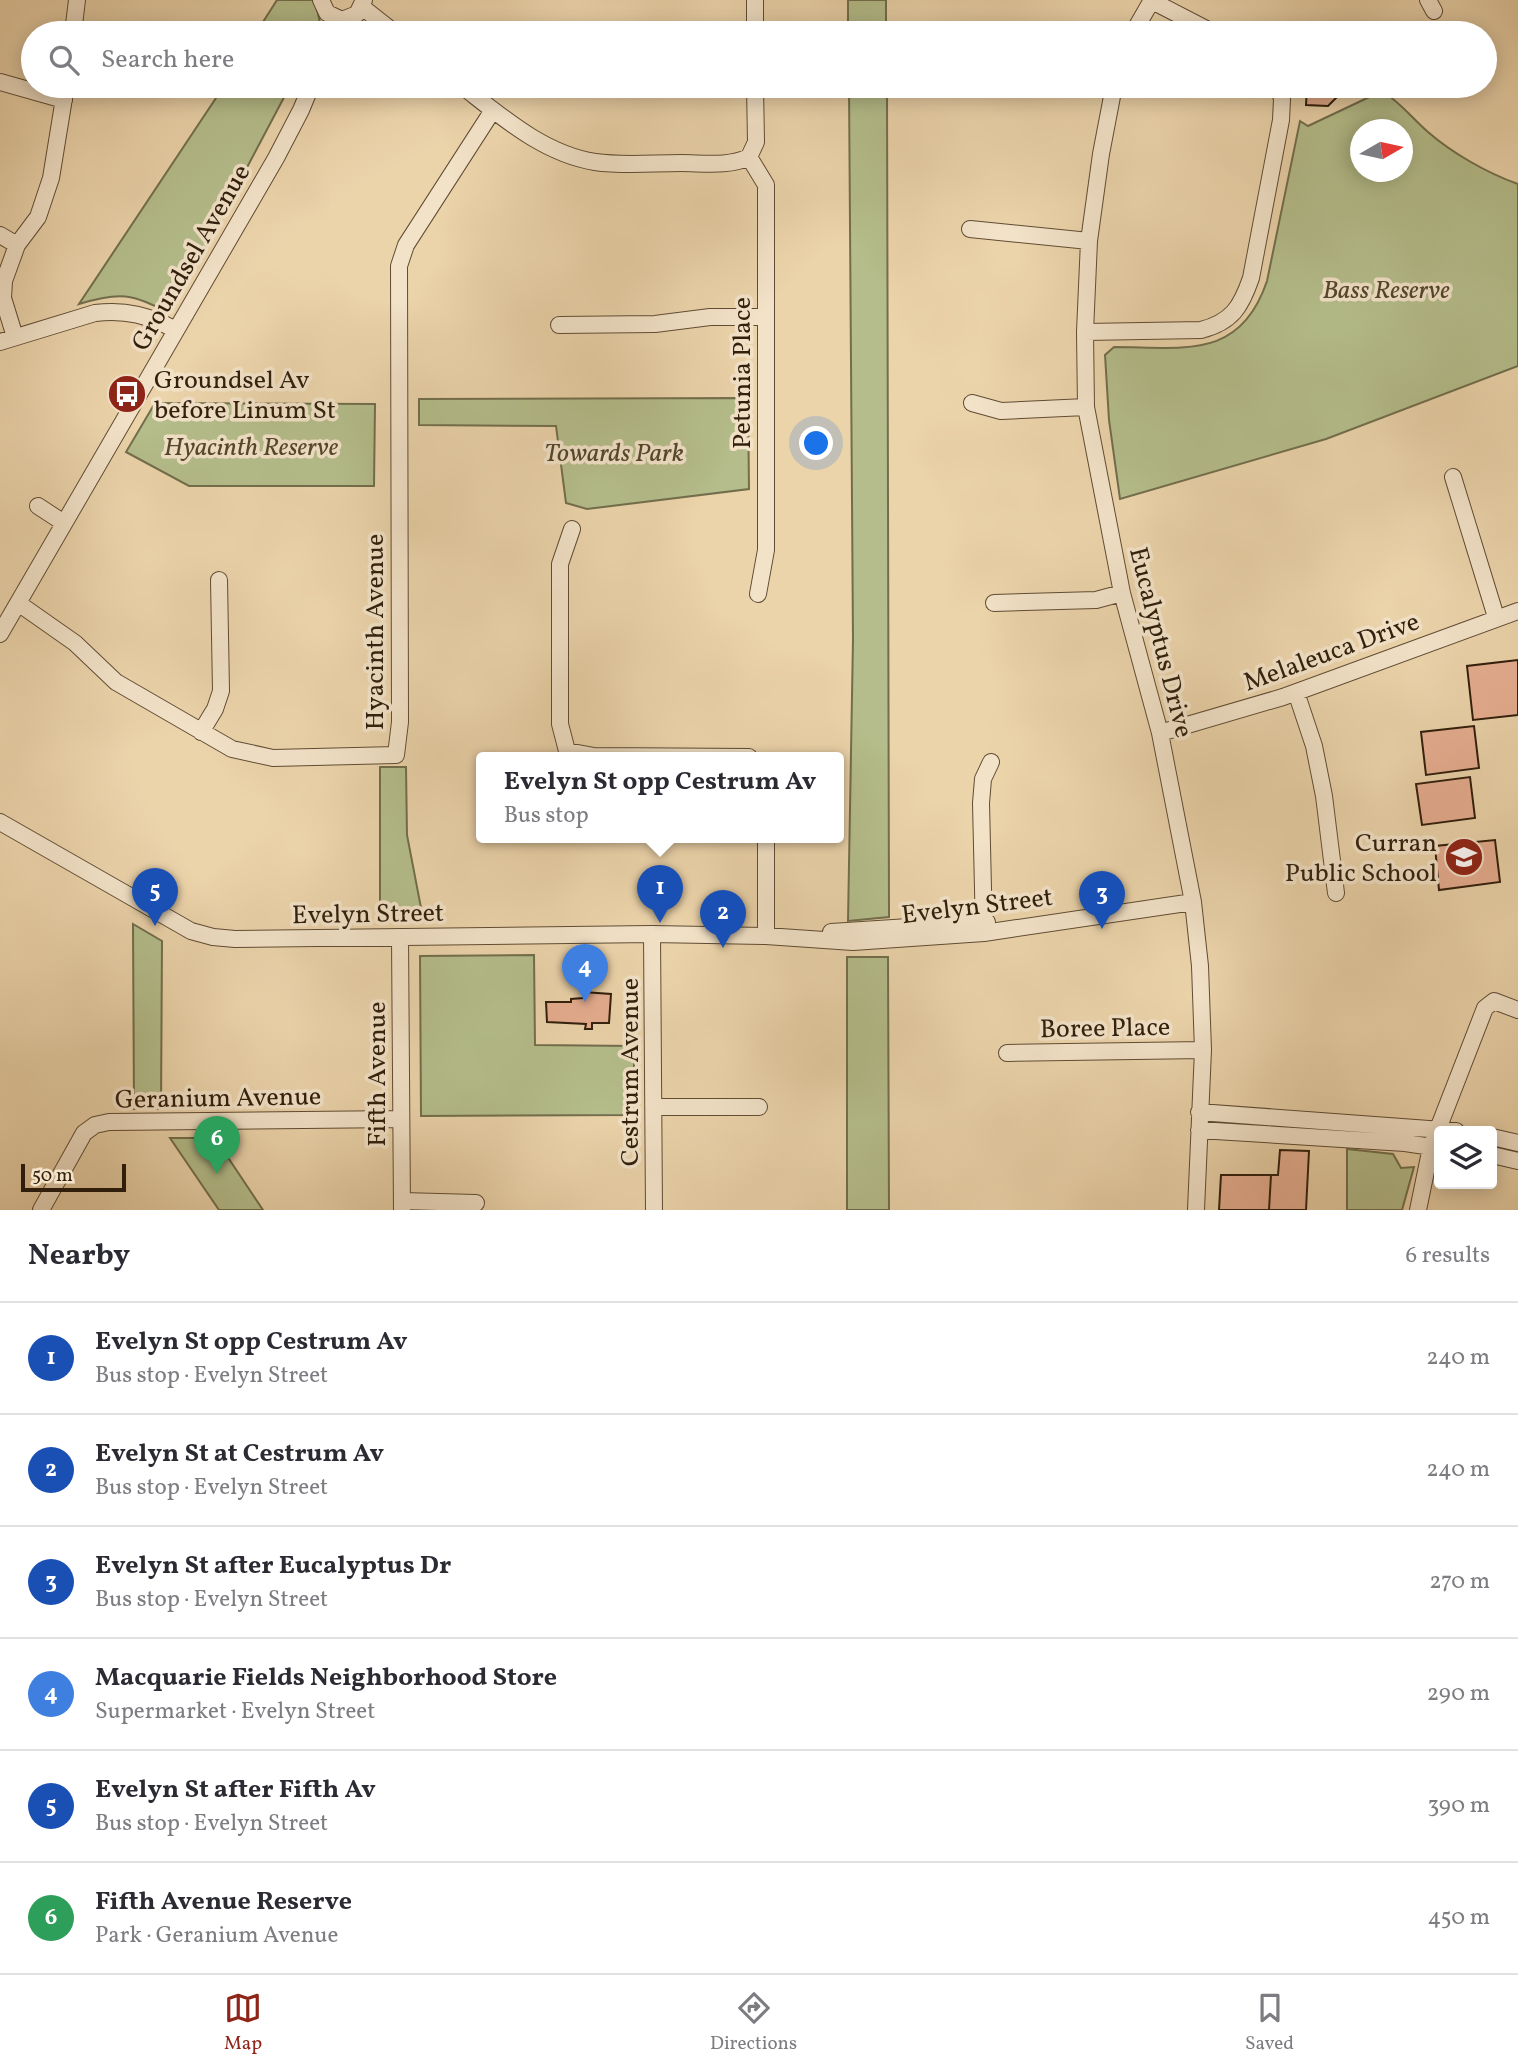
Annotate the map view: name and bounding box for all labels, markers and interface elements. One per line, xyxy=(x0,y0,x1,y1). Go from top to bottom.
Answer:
search box xyxy=(21,21,1497,98)
icon: search xyxy=(45,41,83,79)
text: Search here xyxy=(101,42,234,78)
north arrow xyxy=(1350,119,1413,182)
street label: Groundsel Avenue xyxy=(124,158,260,358)
park label: Bass Reserve xyxy=(1322,273,1450,309)
street label: Petunia Place xyxy=(725,297,761,449)
place label: Groundsel Av before Linum St xyxy=(154,363,336,429)
bus stop icon: Groundsel Av before Linum St xyxy=(106,373,148,415)
your location xyxy=(799,426,833,460)
park label: Hyacinth Reserve xyxy=(164,430,339,466)
park label: Towards Park xyxy=(544,436,684,472)
street label: Hyacinth Avenue xyxy=(358,534,394,730)
street label: Eucalyptus Drive xyxy=(1119,543,1201,742)
street label: Melaleuca Drive xyxy=(1239,604,1425,701)
popup xyxy=(476,752,844,843)
text: Evelyn St opp Cestrum Av xyxy=(504,764,816,800)
text: Bus stop xyxy=(504,800,589,832)
place label: Curran Public School xyxy=(1285,826,1437,892)
school or university icon: Curran Public School xyxy=(1443,836,1485,878)
pin: 1 xyxy=(637,865,683,923)
pin: 5 xyxy=(132,868,178,926)
pin: 3 xyxy=(1079,871,1125,929)
street label: Evelyn Street xyxy=(900,880,1055,934)
pin: 2 xyxy=(700,890,746,948)
street label: Evelyn Street xyxy=(292,896,444,934)
pin: 4 xyxy=(562,944,608,1002)
street label: Cestrum Avenue xyxy=(613,978,649,1166)
street label: Fifth Avenue xyxy=(360,1001,396,1147)
street label: Boree Place xyxy=(1039,1010,1171,1048)
street label: Geranium Avenue xyxy=(115,1079,322,1119)
pin: 6 xyxy=(194,1116,240,1174)
map controls xyxy=(1434,1126,1497,1189)
button: layers xyxy=(1434,1126,1497,1189)
scale bar xyxy=(21,1161,126,1193)
text: 50 m xyxy=(32,1163,73,1189)
text: Nearby xyxy=(28,1235,130,1277)
text: 6 results xyxy=(1406,1240,1490,1272)
text: Evelyn St opp Cestrum Av xyxy=(95,1324,408,1360)
text: 1 xyxy=(46,1342,56,1374)
text: 240 m xyxy=(1426,1342,1490,1374)
text: Bus stop · Evelyn Street xyxy=(95,1360,328,1392)
text: Evelyn St at Cestrum Av xyxy=(95,1436,384,1472)
text: 2 xyxy=(45,1454,57,1486)
text: 240 m xyxy=(1426,1454,1490,1486)
text: Bus stop · Evelyn Street xyxy=(95,1472,328,1504)
text: Evelyn St after Eucalyptus Dr xyxy=(95,1548,451,1584)
text: 3 xyxy=(45,1566,57,1598)
text: 270 m xyxy=(1429,1566,1490,1598)
text: Bus stop · Evelyn Street xyxy=(95,1584,328,1616)
text: Macquarie Fields Neighborhood Store xyxy=(95,1660,557,1696)
text: 4 xyxy=(44,1678,58,1710)
text: 290 m xyxy=(1427,1678,1490,1710)
text: Supermarket · Evelyn Street xyxy=(95,1696,375,1728)
text: Evelyn St after Fifth Av xyxy=(95,1772,376,1808)
text: 5 xyxy=(45,1790,57,1822)
text: 390 m xyxy=(1427,1790,1490,1822)
text: Bus stop · Evelyn Street xyxy=(95,1808,328,1840)
text: Fifth Avenue Reserve xyxy=(95,1884,352,1920)
text: 6 xyxy=(45,1902,57,1934)
text: 450 m xyxy=(1428,1902,1490,1934)
text: Park · Geranium Avenue xyxy=(95,1920,338,1952)
tab: Map xyxy=(224,1989,262,2057)
tab: Directions xyxy=(710,1989,797,2057)
tab: Saved xyxy=(1245,1989,1294,2057)

